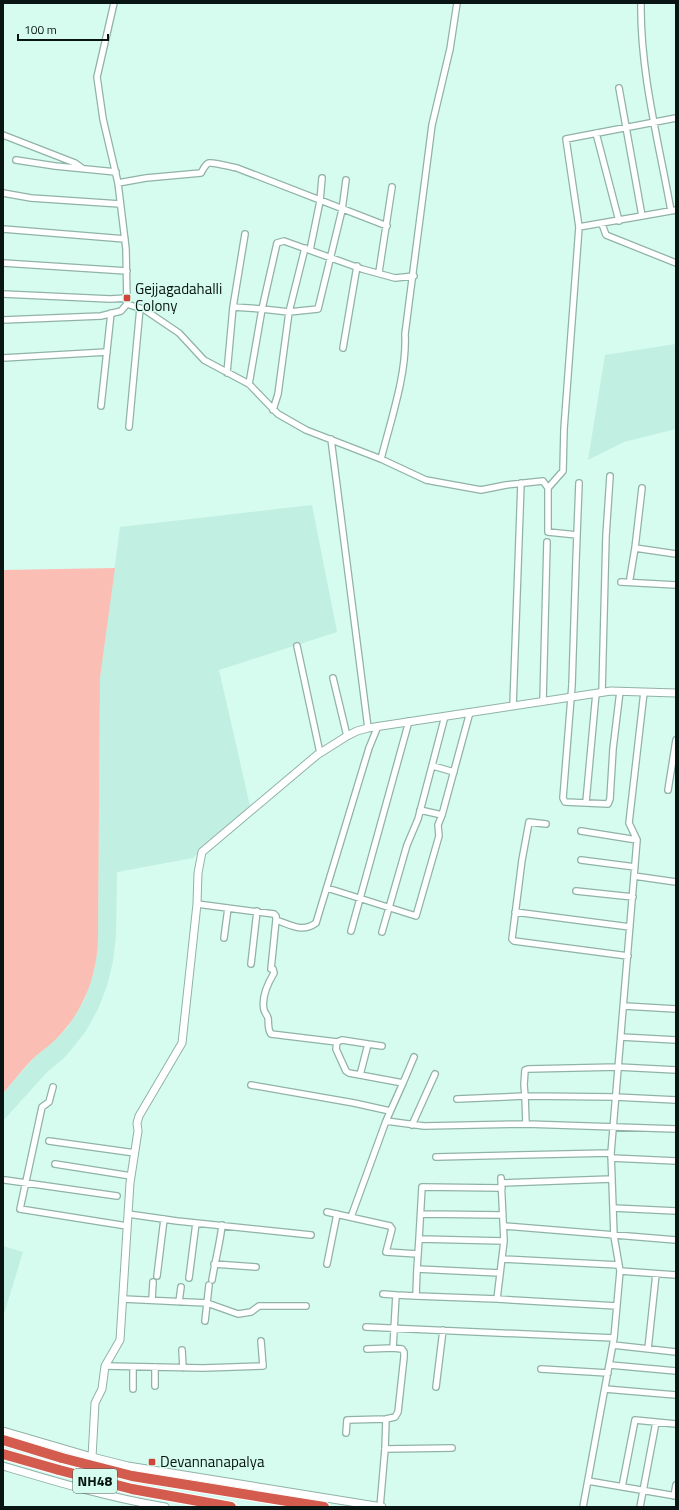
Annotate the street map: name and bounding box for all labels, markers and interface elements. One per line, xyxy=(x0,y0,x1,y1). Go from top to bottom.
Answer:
scale bar xyxy=(18,16,108,42)
text: 100 m xyxy=(24,20,57,39)
place label: Gejjagadahalli Colony xyxy=(135,277,222,317)
marker: Gejjagadahalli Colony xyxy=(122,293,132,303)
place label: Devannanapalya xyxy=(160,1450,265,1473)
marker: Devannanapalya xyxy=(147,1457,157,1467)
road number: NH48 xyxy=(73,1469,117,1493)

